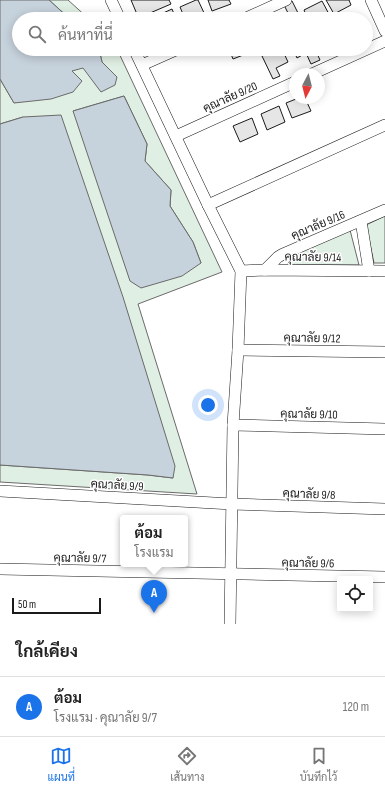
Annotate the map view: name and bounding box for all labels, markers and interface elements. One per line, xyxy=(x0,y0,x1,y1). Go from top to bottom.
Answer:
search box xyxy=(12,12,373,56)
icon: search xyxy=(26,23,48,45)
text: ค้นหาที่นี่ xyxy=(58,26,113,45)
north arrow xyxy=(289,68,325,104)
street label: คุณาลัย 9/20 xyxy=(201,79,260,117)
street label: คุณาลัย 9/16 xyxy=(289,207,348,244)
street label: คุณาลัย 9/14 xyxy=(284,250,342,266)
street label: คุณาลัย 9/12 xyxy=(283,331,341,347)
your location xyxy=(198,395,218,415)
street label: คุณาลัย 9/10 xyxy=(280,407,338,423)
street label: คุณาลัย 9/9 xyxy=(90,477,144,495)
street label: คุณาลัย 9/8 xyxy=(282,486,336,504)
popup xyxy=(120,515,188,567)
text: ต้อม xyxy=(135,524,162,543)
text: โรงแรม xyxy=(135,545,173,561)
street label: คุณาลัย 9/7 xyxy=(53,551,107,567)
street label: คุณาลัย 9/6 xyxy=(281,556,335,572)
map controls xyxy=(337,576,373,612)
button: locate xyxy=(337,576,373,612)
pin: A xyxy=(141,580,167,613)
scale bar xyxy=(12,596,101,615)
text: 50 m xyxy=(18,598,36,611)
text: ใกล้เคียง xyxy=(16,642,78,662)
text: ต้อม xyxy=(54,689,82,708)
text: A xyxy=(26,699,32,715)
text: 120 m xyxy=(343,699,369,715)
text: โรงแรม · คุณาลัย 9/7 xyxy=(54,710,157,726)
tab: แผนที่ xyxy=(48,745,75,784)
tab: เส้นทาง xyxy=(170,745,205,784)
tab: บันทึกไว้ xyxy=(300,745,337,784)

